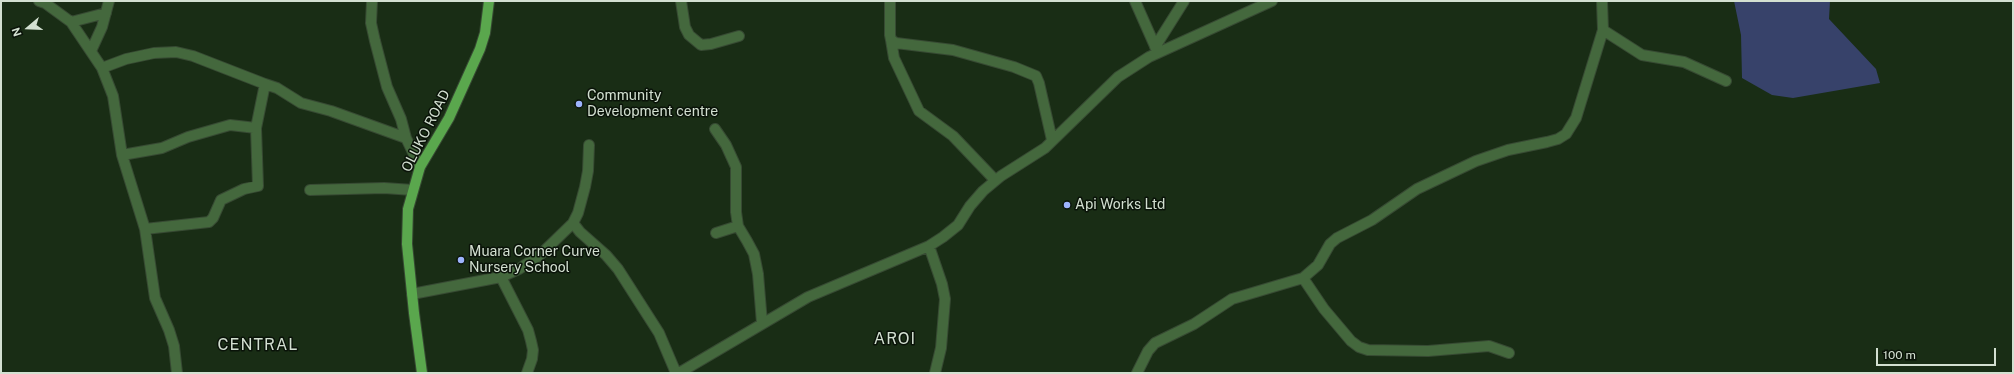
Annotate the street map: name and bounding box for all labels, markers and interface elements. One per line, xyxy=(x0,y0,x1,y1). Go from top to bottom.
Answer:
north arrow xyxy=(8,8,48,48)
text: N xyxy=(10,26,24,38)
street label: OLUKO ROAD xyxy=(398,87,454,175)
place label: Community Development centre xyxy=(587,88,718,120)
marker: Community Development centre xyxy=(574,99,584,109)
place label: Api Works Ltd xyxy=(1075,197,1165,213)
marker: Api Works Ltd xyxy=(1062,200,1072,210)
place label: Muara Corner Curve Nursery School xyxy=(469,244,600,276)
marker: Muara Corner Curve Nursery School xyxy=(456,255,466,265)
district label: AROI xyxy=(874,329,916,349)
district label: CENTRAL xyxy=(217,335,299,355)
scale bar xyxy=(1878,340,1998,366)
text: 100 m xyxy=(1883,348,1916,362)

